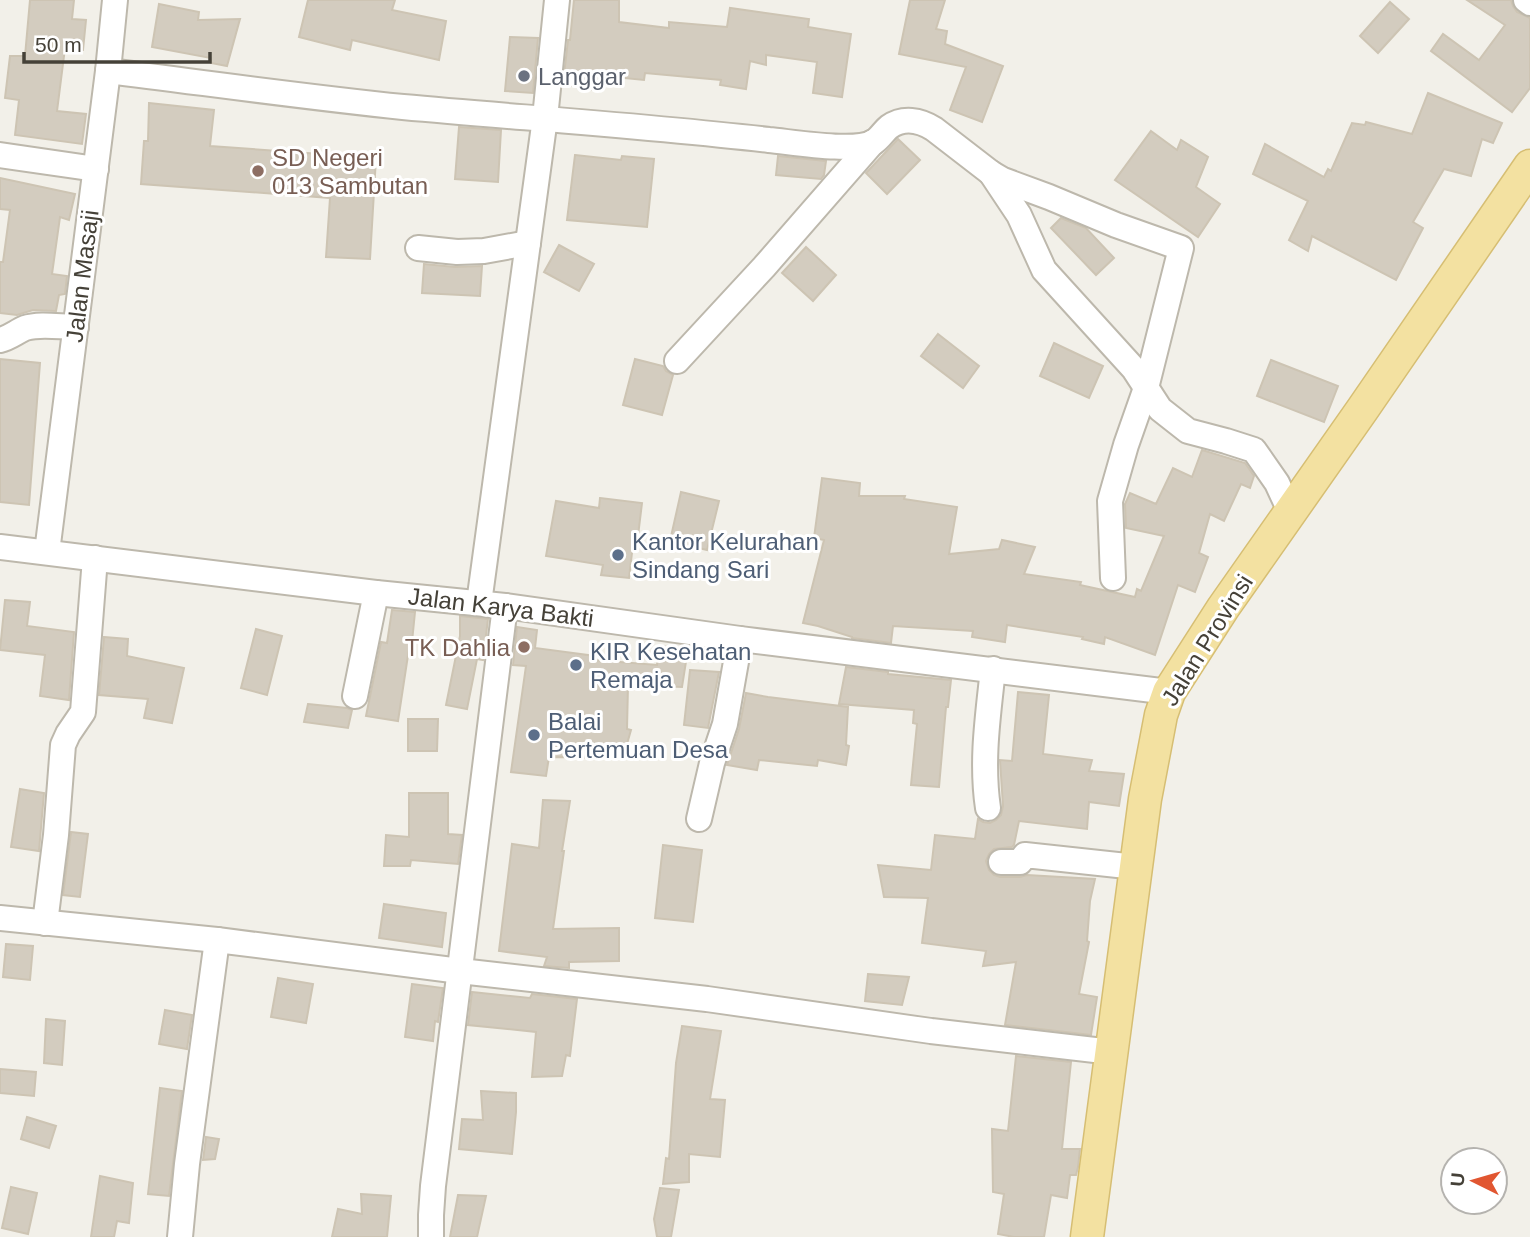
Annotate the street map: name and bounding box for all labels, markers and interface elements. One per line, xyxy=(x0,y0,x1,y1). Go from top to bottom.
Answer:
scale bar xyxy=(24,21,210,65)
text: 50 m xyxy=(35,33,82,56)
place label: Langgar xyxy=(538,63,626,90)
marker: Langgar xyxy=(516,68,532,84)
place label: SD Negeri 013 Sambutan xyxy=(272,144,428,199)
marker: SD Negeri 013 Sambutan xyxy=(250,163,266,179)
street label: Jalan Masaji xyxy=(60,208,104,344)
place label: Kantor Kelurahan Sindang Sari xyxy=(632,528,819,583)
marker: Kantor Kelurahan Sindang Sari xyxy=(610,547,626,563)
street label: Jalan Provinsi xyxy=(1156,569,1258,711)
street label: Jalan Karya Bakti xyxy=(407,582,595,632)
place label: TK Dahlia xyxy=(405,634,511,661)
place label: KIR Kesehatan Remaja xyxy=(590,638,751,693)
marker: TK Dahlia xyxy=(516,639,532,655)
marker: KIR Kesehatan Remaja xyxy=(568,657,584,673)
place label: Balai Pertemuan Desa xyxy=(548,708,729,763)
marker: Balai Pertemuan Desa xyxy=(526,727,542,743)
north arrow xyxy=(1439,1146,1509,1216)
text: U xyxy=(1447,1172,1469,1187)

